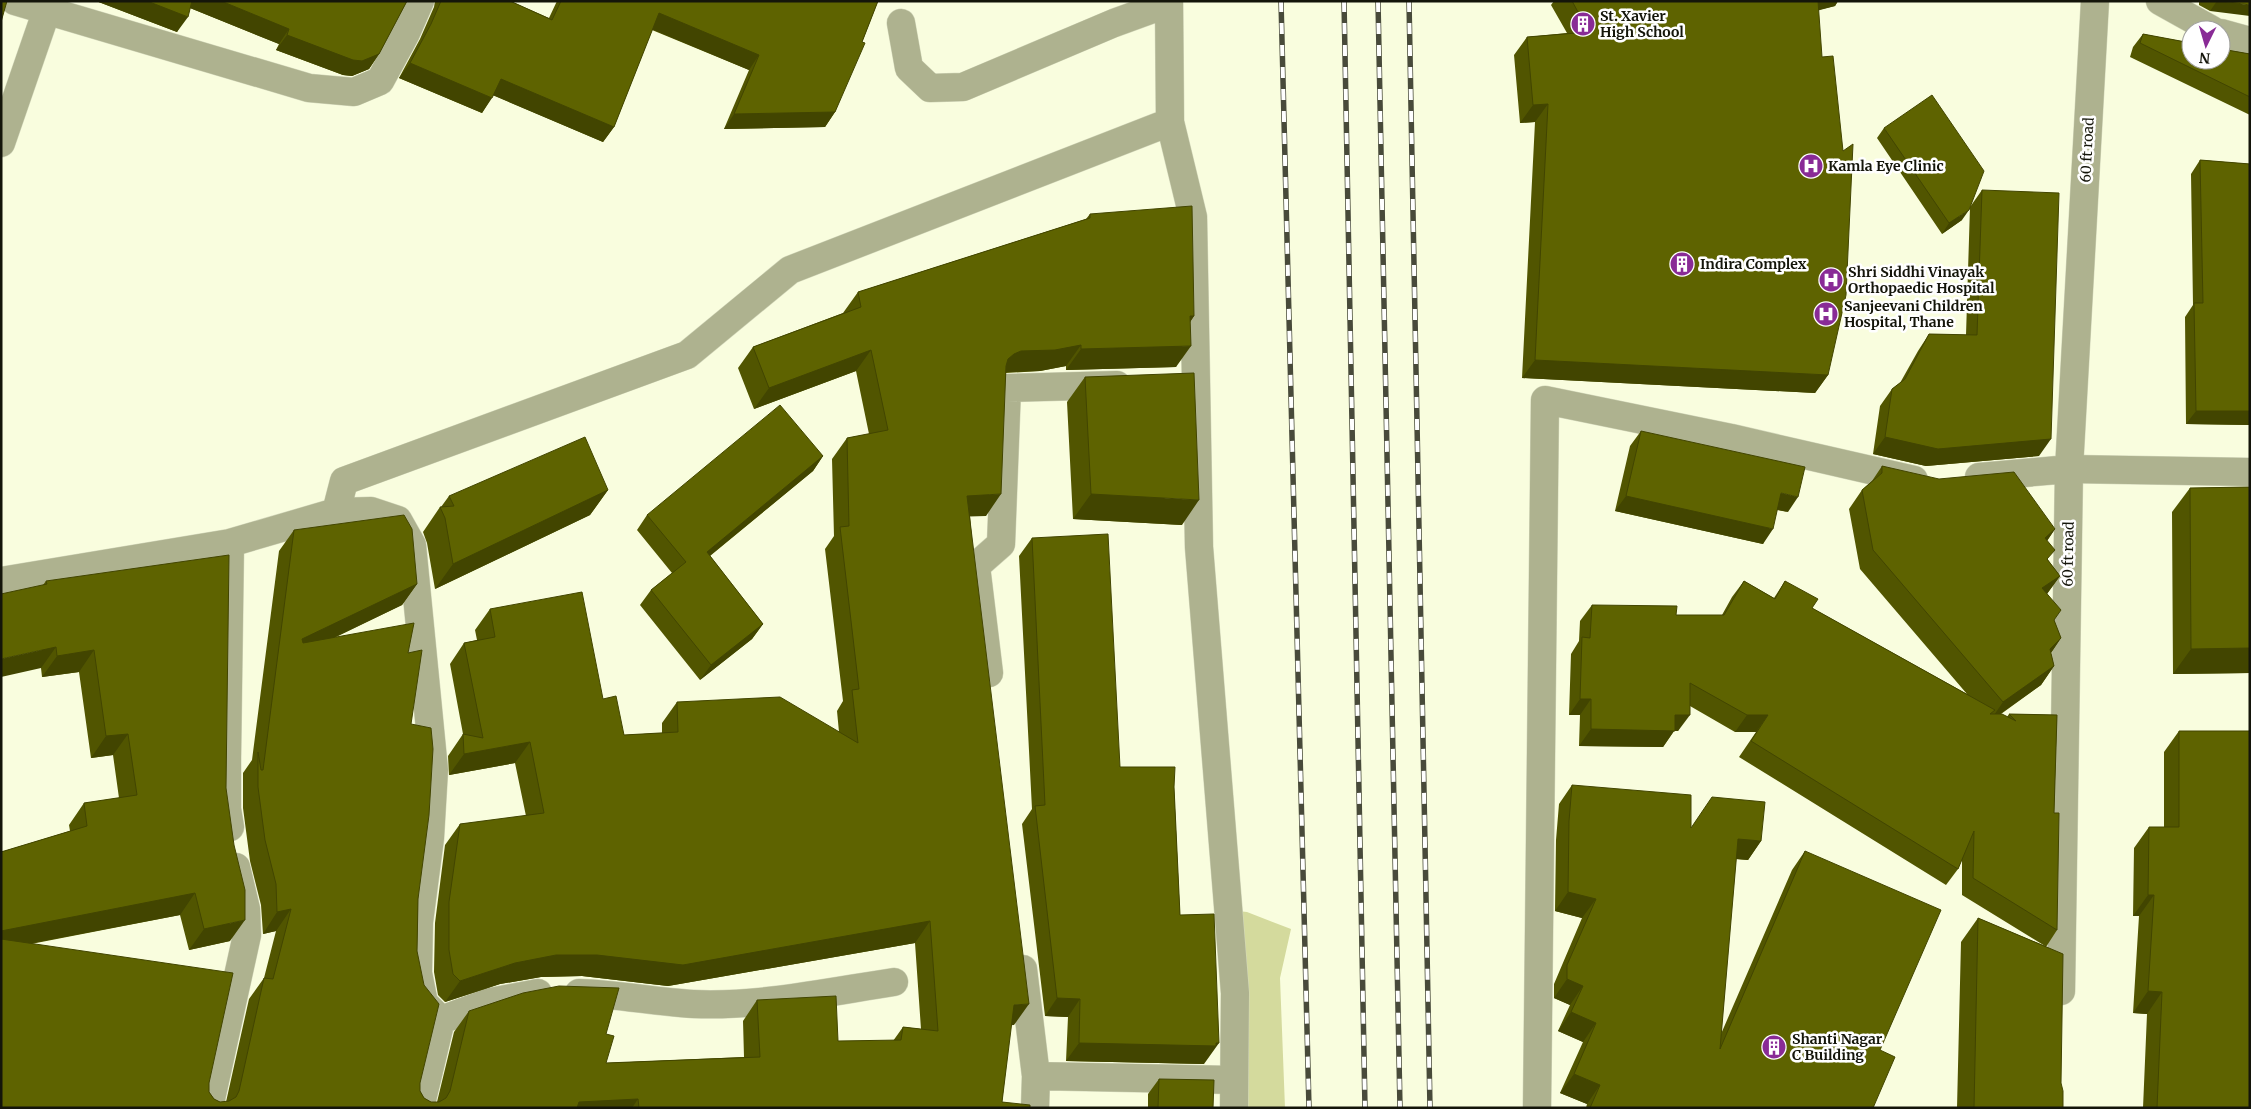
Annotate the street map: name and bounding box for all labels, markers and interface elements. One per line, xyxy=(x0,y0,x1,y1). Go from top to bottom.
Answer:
place label: St. Xavier High School xyxy=(1600,7,1684,41)
building icon: St. Xavier High School xyxy=(1570,11,1596,37)
north arrow xyxy=(2181,20,2231,70)
text: N xyxy=(2199,49,2211,67)
street label: 60 ft road xyxy=(2076,116,2098,183)
hospital icon: Kamla Eye Clinic xyxy=(1798,153,1824,179)
place label: Kamla Eye Clinic xyxy=(1828,157,1944,175)
building icon: Indira Complex xyxy=(1669,251,1695,277)
place label: Indira Complex xyxy=(1700,255,1807,273)
place label: Shri Siddhi Vinayak Orthopaedic Hospital xyxy=(1848,263,1995,297)
hospital icon: Shri Siddhi Vinayak Orthopaedic Hospital xyxy=(1818,267,1844,293)
place label: Sanjeevani Children Hospital, Thane xyxy=(1844,297,1983,331)
hospital icon: Sanjeevani Children Hospital, Thane xyxy=(1813,301,1839,327)
street label: 60 ft road xyxy=(2058,521,2078,587)
place label: Shanti Nagar C Building xyxy=(1792,1030,1883,1064)
building icon: Shanti Nagar C Building xyxy=(1761,1034,1787,1060)

